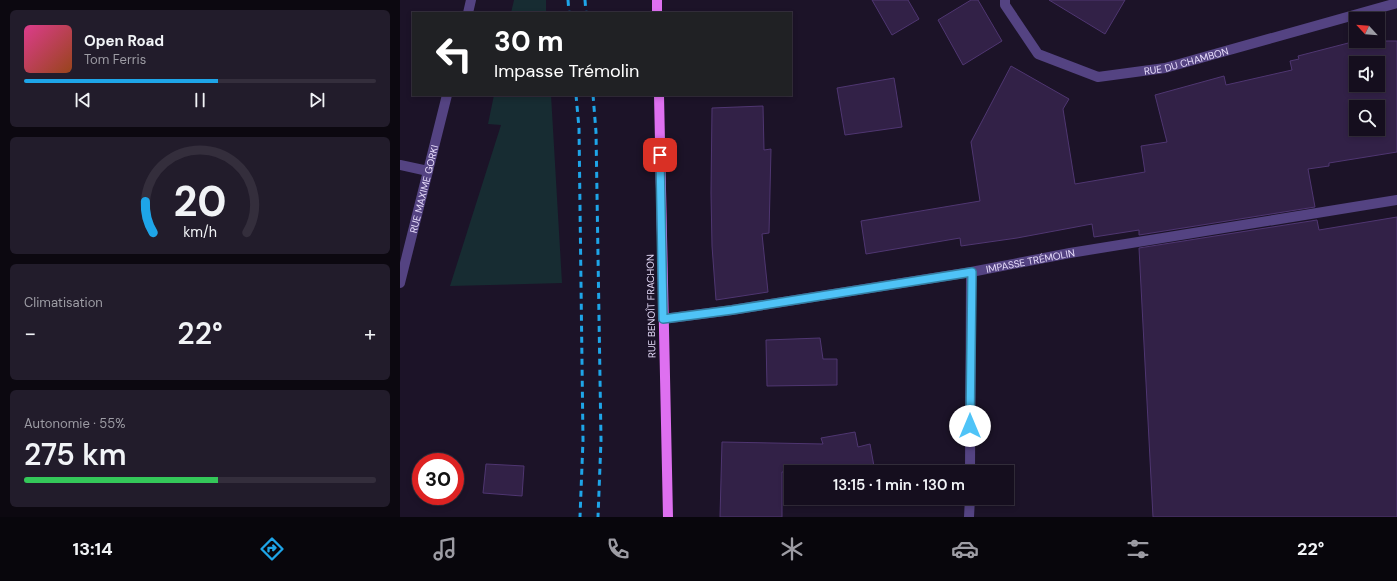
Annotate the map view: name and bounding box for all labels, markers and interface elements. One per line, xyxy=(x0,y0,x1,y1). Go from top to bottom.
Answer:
north arrow xyxy=(1349,12,1385,48)
map controls xyxy=(1349,12,1385,136)
text: 30 m xyxy=(494,23,564,60)
icon: left xyxy=(428,28,480,80)
text: Open Road xyxy=(84,31,164,51)
street label: RUE DU CHAMBON xyxy=(1143,44,1230,77)
text: Tom Ferris xyxy=(84,51,146,68)
button: sound xyxy=(1349,56,1385,92)
text: Impasse Trémolin xyxy=(494,59,639,83)
icon: previous xyxy=(72,89,94,111)
icon: pause xyxy=(189,89,211,111)
icon: next xyxy=(306,89,328,111)
button: search xyxy=(1349,100,1385,136)
pin xyxy=(643,138,677,172)
street label: RUE MAXIME GORKI xyxy=(406,143,441,234)
icon: arrive xyxy=(649,144,671,166)
text: 20 xyxy=(173,175,227,229)
text: km/h xyxy=(183,223,217,241)
street label: IMPASSE TRÉMOLIN xyxy=(985,246,1076,276)
street label: RUE BENOÎT FRACHON xyxy=(644,254,658,358)
text: Climatisation xyxy=(24,294,103,311)
text: 22° xyxy=(177,314,223,353)
text: − xyxy=(24,319,36,348)
text: + xyxy=(364,319,376,348)
position arrow xyxy=(949,405,991,447)
text: Autonomie · 55% xyxy=(24,415,125,432)
text: 275 km xyxy=(24,435,127,474)
speed limit sign: 30 xyxy=(412,453,464,505)
text: 13:15 · 1 min · 130 m xyxy=(833,475,965,495)
icon: directions xyxy=(258,535,286,563)
icon: music xyxy=(431,535,459,563)
icon: phone xyxy=(604,535,632,563)
icon: climate xyxy=(778,535,806,563)
icon: car xyxy=(951,535,979,563)
icon: filters xyxy=(1124,535,1152,563)
text: 13:14 xyxy=(73,537,113,561)
text: 22° xyxy=(1297,537,1324,561)

